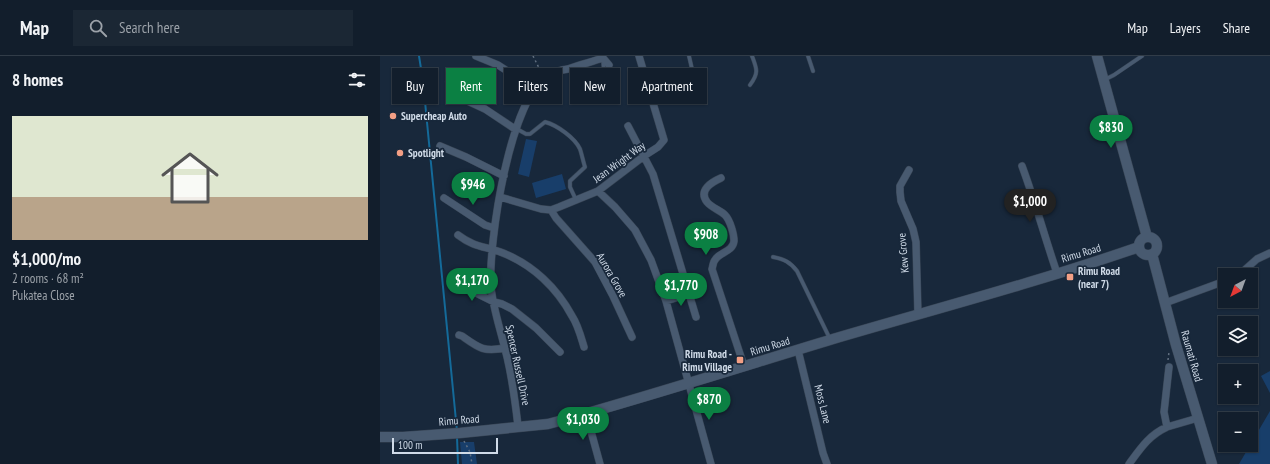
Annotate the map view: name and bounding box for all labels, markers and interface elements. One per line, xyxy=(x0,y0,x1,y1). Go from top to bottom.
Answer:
search box xyxy=(73,10,353,46)
text: Map xyxy=(20,16,49,40)
icon: search xyxy=(87,17,109,39)
text: Search here xyxy=(119,18,180,37)
text: Map xyxy=(1127,19,1148,37)
text: Layers xyxy=(1170,19,1201,37)
text: Share xyxy=(1223,19,1250,37)
chip: Buy xyxy=(392,68,438,104)
chip: Rent xyxy=(446,68,496,104)
chip: Filters xyxy=(504,68,562,104)
chip: New xyxy=(570,68,620,104)
chip: Apartment xyxy=(628,68,707,104)
text: 8 homes xyxy=(12,69,63,91)
icon: filters xyxy=(346,69,368,91)
place label: Supercheap Auto xyxy=(401,109,467,123)
marker: Supercheap Auto xyxy=(388,111,398,121)
pin: $830 xyxy=(1087,115,1135,149)
text: $830 xyxy=(1099,119,1123,136)
street label: Jean Wright Way xyxy=(589,138,649,186)
icon: home xyxy=(154,142,226,214)
place label: Spotlight xyxy=(408,146,445,160)
marker: Spotlight xyxy=(395,148,405,158)
pin: $946 xyxy=(449,172,497,206)
text: $946 xyxy=(461,176,485,193)
pin: $1,000 xyxy=(997,189,1063,223)
text: $1,000 xyxy=(1013,193,1047,210)
pin: $908 xyxy=(682,222,730,256)
text: $908 xyxy=(694,226,718,243)
street label: Kew Grove xyxy=(894,232,912,274)
street label: Rimu Road xyxy=(1059,240,1103,266)
text: $1,000/mo xyxy=(12,248,81,270)
street label: Aurora Grove xyxy=(594,250,631,300)
place label: Rimu Road (near 7) xyxy=(1078,264,1120,291)
pin: $1,170 xyxy=(439,268,505,302)
north arrow xyxy=(1218,268,1258,308)
map controls xyxy=(1218,268,1258,452)
text: 2 rooms · 68 m² xyxy=(12,270,84,287)
text: $1,170 xyxy=(455,272,489,289)
marker: Rimu Road (near 7) xyxy=(1065,272,1075,282)
pin: $1,770 xyxy=(648,273,714,307)
text: $1,770 xyxy=(664,277,698,294)
text: Pukatea Close xyxy=(12,287,75,304)
button: layers xyxy=(1218,316,1258,356)
street label: Spencer Russell Drive xyxy=(503,323,533,407)
street label: Raumati Road xyxy=(1178,329,1206,383)
street label: Rimu Road xyxy=(748,333,792,359)
place label: Rimu Road - Rimu Village xyxy=(682,347,732,374)
marker: Rimu Road - Rimu Village xyxy=(735,355,745,365)
button: + xyxy=(1218,364,1258,404)
street label: Moss Lane xyxy=(811,383,835,425)
pin: $870 xyxy=(685,387,733,421)
text: $870 xyxy=(697,391,721,408)
pin: $1,030 xyxy=(550,407,616,441)
street label: Rimu Road xyxy=(438,411,480,429)
text: $1,030 xyxy=(566,411,600,428)
button: − xyxy=(1218,412,1258,452)
scale bar xyxy=(392,436,498,455)
text: 100 m xyxy=(398,438,422,452)

